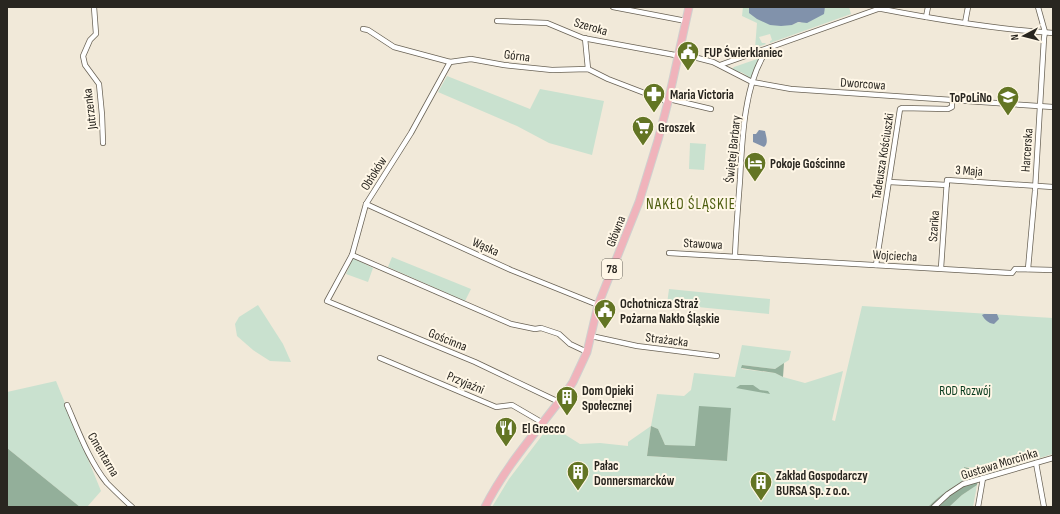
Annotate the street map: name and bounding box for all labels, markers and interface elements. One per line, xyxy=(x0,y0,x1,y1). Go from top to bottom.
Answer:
street label: Szeroka xyxy=(572,15,609,39)
north arrow xyxy=(1004,16,1044,56)
text: N xyxy=(1008,33,1021,41)
public building icon: FUP Świerklaniec xyxy=(675,39,701,72)
place label: FUP Świerklaniec xyxy=(704,45,783,61)
street label: Górna xyxy=(503,46,531,66)
street label: Dworcowa xyxy=(840,74,886,94)
pharmacy icon: Maria Victoria xyxy=(641,81,667,114)
school or university icon: ToPoLiNo xyxy=(995,84,1021,117)
place label: Maria Victoria xyxy=(670,87,734,103)
street label: Jutrzenka xyxy=(80,88,101,131)
place label: ToPoLiNo xyxy=(950,90,992,106)
street label: Tadeusza Kościuszki xyxy=(868,112,898,200)
supermarket icon: Groszek xyxy=(630,114,656,147)
street label: Świętej Barbary xyxy=(721,115,744,184)
place label: Groszek xyxy=(658,120,696,136)
street label: Harcerska xyxy=(1017,128,1037,172)
hotel icon: Pokoje Gościnne xyxy=(742,150,768,183)
street label: Obłoków xyxy=(357,153,391,193)
place label: Pokoje Gościnne xyxy=(770,156,846,172)
street label: 3 Maja xyxy=(955,162,983,180)
district label: NAKŁO ŚLĄSKIE xyxy=(646,195,736,214)
street label: Szarika xyxy=(925,210,943,242)
street label: Główna xyxy=(603,213,629,249)
street label: Wąska xyxy=(470,234,502,260)
street label: Stawowa xyxy=(683,235,723,253)
street label: Wojciecha xyxy=(872,247,918,265)
road number: 78 xyxy=(602,259,622,279)
place label: Ochotnicza Straż Pożarna Nakło Śląskie xyxy=(620,296,720,327)
public building icon: Ochotnicza Straż Pożarna Nakło Śląskie xyxy=(592,297,618,330)
street label: Gościnna xyxy=(426,325,469,355)
street label: Strażacka xyxy=(645,329,689,351)
street label: Przyjaźni xyxy=(445,368,487,398)
place label: Dom Opieki Społecznej xyxy=(582,383,634,414)
park label: ROD Rozwój xyxy=(939,383,991,399)
building icon: Dom Opieki Społecznej xyxy=(554,384,580,417)
restaurant icon: El Grecco xyxy=(493,415,519,448)
place label: El Grecco xyxy=(522,421,565,437)
street label: Cmentarna xyxy=(84,430,123,480)
street label: Gustawa Morcinka xyxy=(959,445,1040,483)
place label: Pałac Donnersmarcków xyxy=(594,458,675,489)
building icon: Pałac Donnersmarcków xyxy=(565,459,591,492)
place label: Zakład Gospodarczy BURSA Sp. z o.o. xyxy=(776,468,868,499)
building icon: Zakład Gospodarczy BURSA Sp. z o.o. xyxy=(748,469,774,502)

